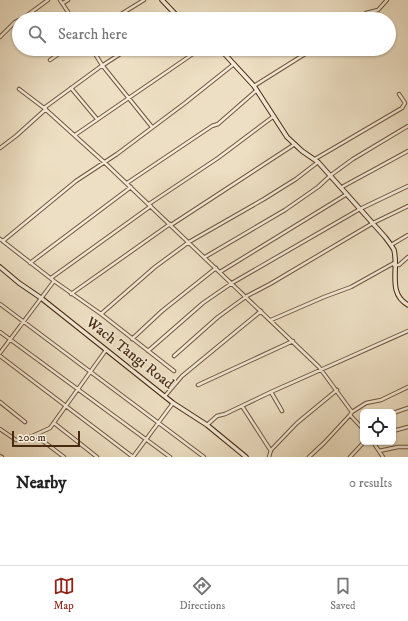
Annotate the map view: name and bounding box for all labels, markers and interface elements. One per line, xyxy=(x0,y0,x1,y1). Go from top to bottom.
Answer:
search box xyxy=(12,12,396,56)
icon: search xyxy=(26,23,48,45)
text: Search here xyxy=(58,25,127,44)
street label: Wach Tangi Road xyxy=(81,312,178,394)
map controls xyxy=(360,409,396,445)
button: locate xyxy=(360,409,396,445)
scale bar xyxy=(12,429,80,448)
text: 200 m xyxy=(18,431,46,445)
text: Nearby xyxy=(16,472,66,494)
text: 0 results xyxy=(349,475,392,491)
tab: Map xyxy=(53,575,75,613)
tab: Directions xyxy=(180,575,225,613)
tab: Saved xyxy=(330,575,355,613)

